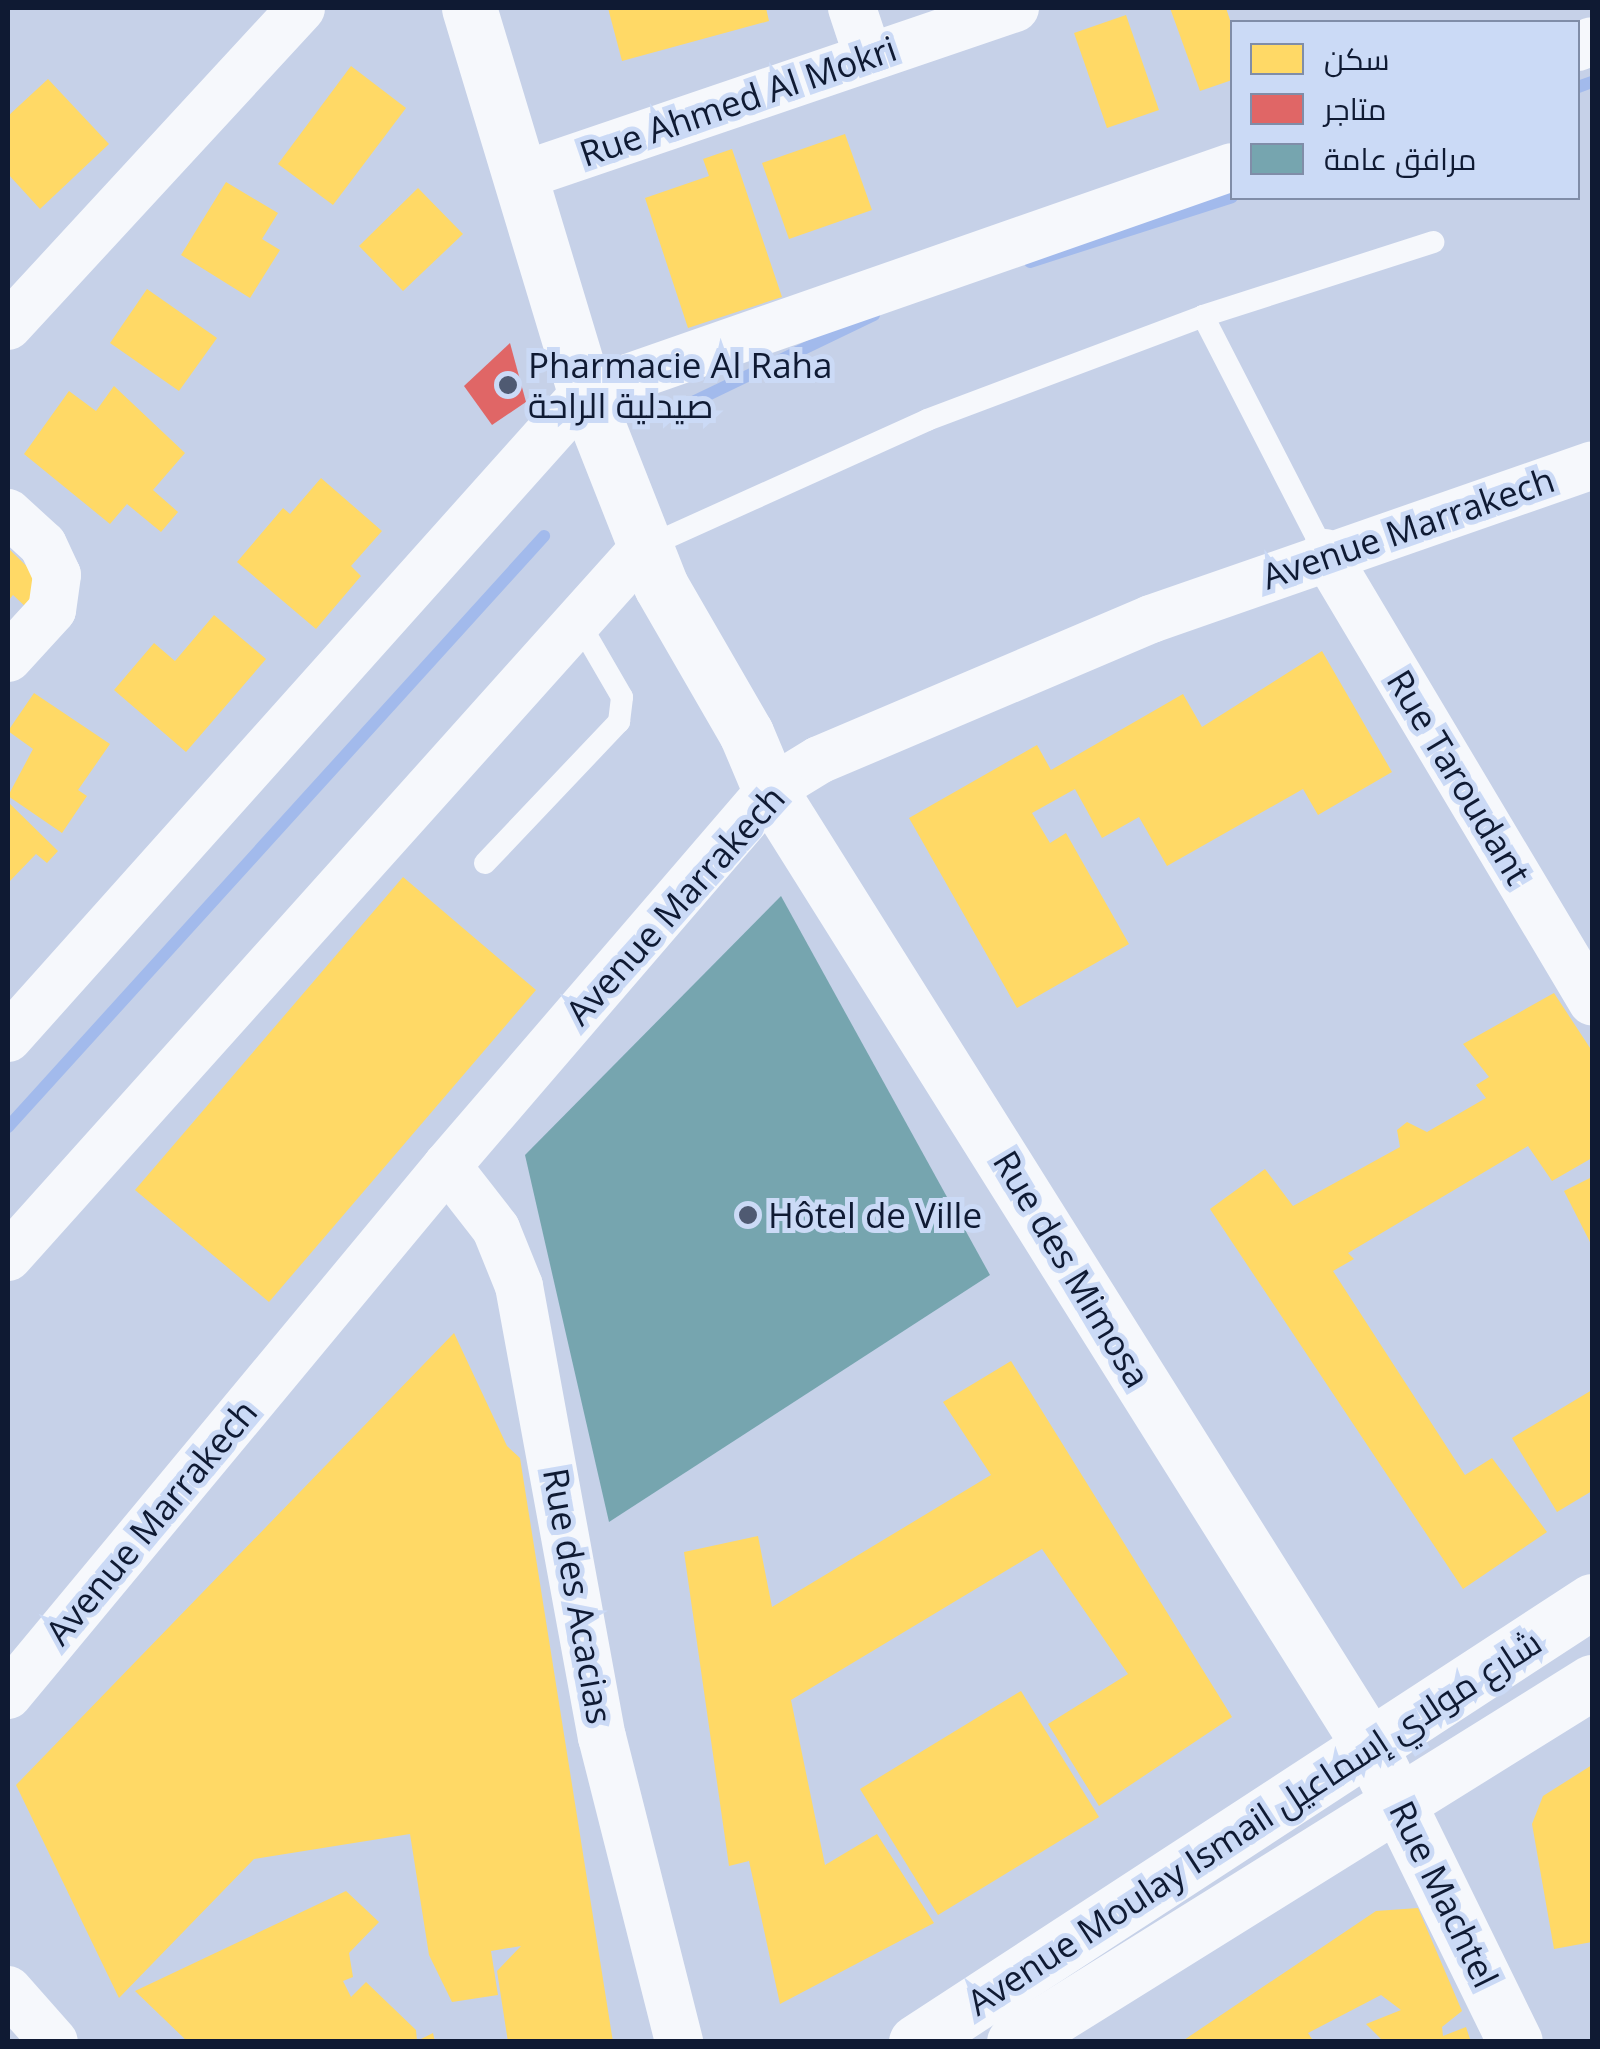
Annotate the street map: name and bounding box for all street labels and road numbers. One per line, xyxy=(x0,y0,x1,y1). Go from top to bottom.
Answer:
street label: Rue Ahmed Al Mokri xyxy=(574,27,902,175)
street label: Avenue Marrakech xyxy=(1256,458,1560,598)
street label: Rue Taroudant xyxy=(1379,662,1539,892)
street label: Avenue Marrakech xyxy=(557,777,793,1033)
street label: Rue des Mimosa xyxy=(985,1143,1159,1395)
street label: Avenue Marrakech xyxy=(37,1391,265,1653)
street label: Rue des Acacias xyxy=(535,1465,621,1727)
street label: Avenue Moulay Ismail شارع مولاي إسماعيل xyxy=(959,1620,1549,2024)
street label: Rue Machtel xyxy=(1381,1794,1507,1994)

